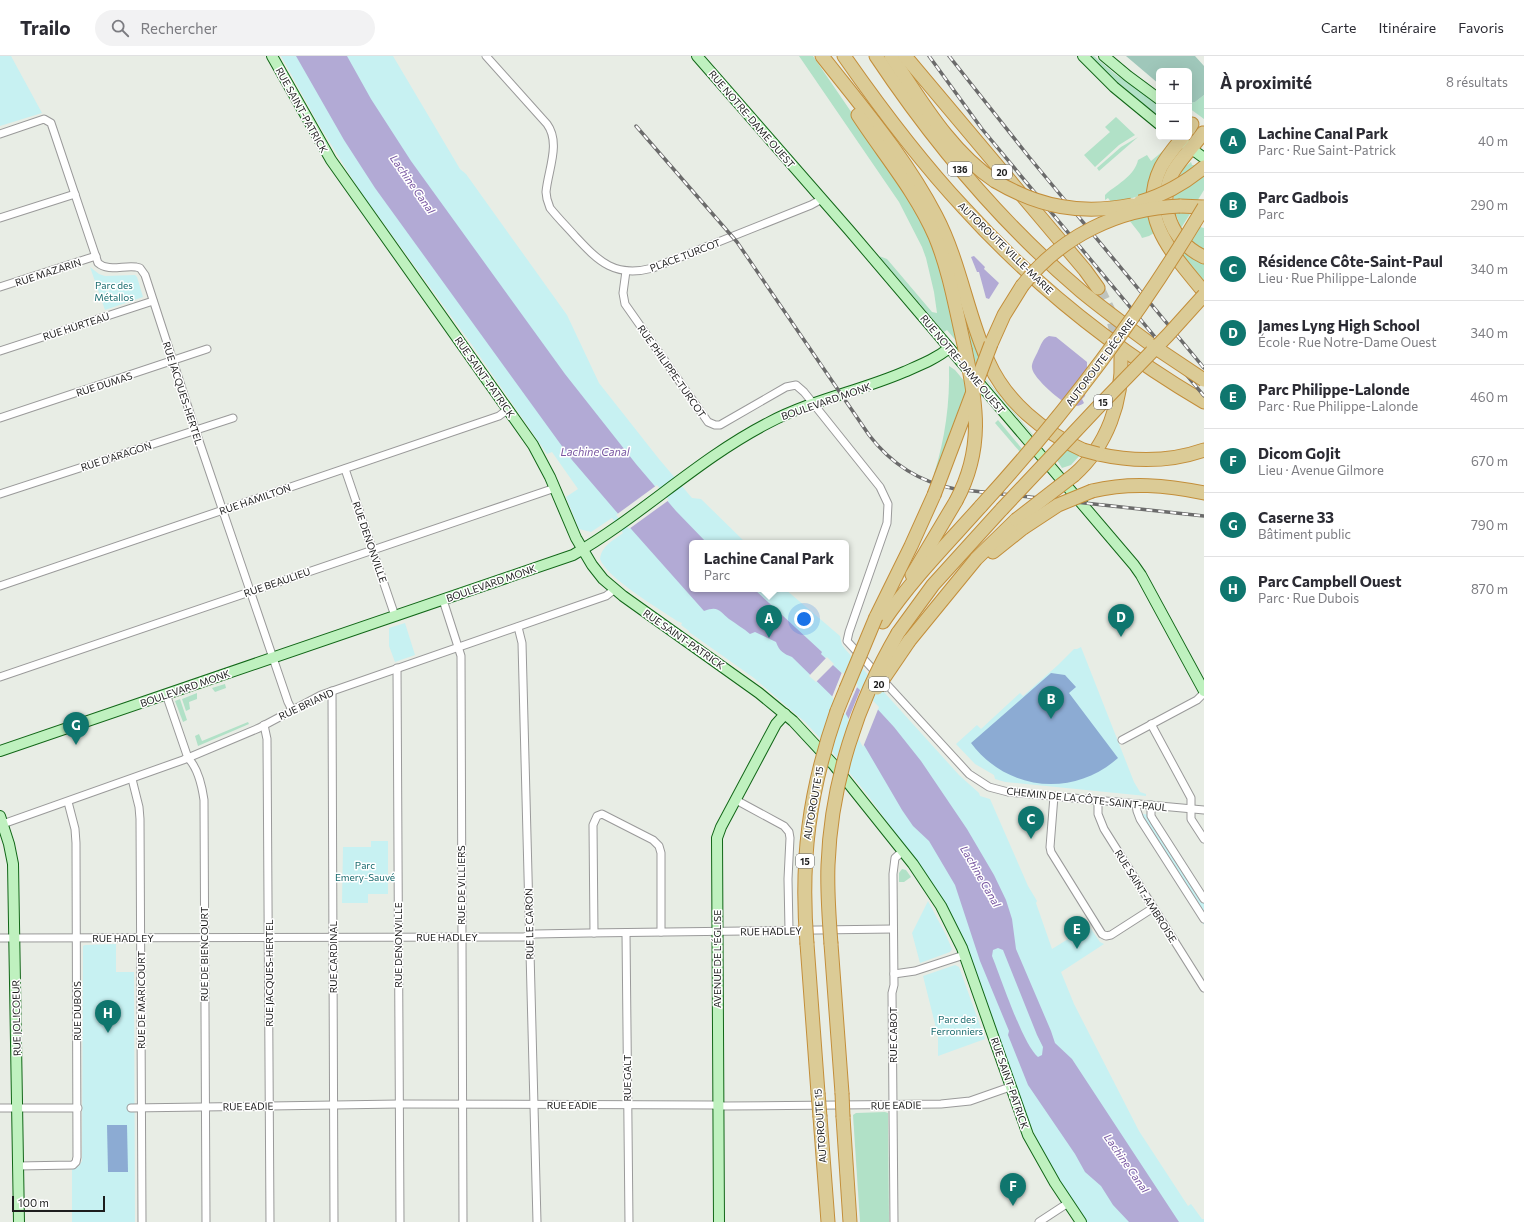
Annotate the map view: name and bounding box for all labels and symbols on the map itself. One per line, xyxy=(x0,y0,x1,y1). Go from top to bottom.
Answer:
street label: RUE SAINT-PATRICK xyxy=(273,65,331,155)
street label: RUE NOTRE-DAME OUEST xyxy=(706,68,798,171)
water label: Lachine Canal xyxy=(388,152,438,216)
road number: 136 xyxy=(948,162,972,176)
road number: 20 xyxy=(992,165,1012,179)
street label: AUTOROUTE VILLE-MARIE xyxy=(956,199,1056,297)
street label: PLACE TURCOT xyxy=(648,236,723,274)
street label: RUE MAZARIN xyxy=(13,256,83,288)
park label: Parc des Métallos xyxy=(94,279,134,303)
street label: RUE HURTEAU xyxy=(41,310,111,342)
street label: RUE NOTRE-DAME OUEST xyxy=(918,312,1008,416)
street label: AUTOROUTE DÉCARIE xyxy=(1063,316,1137,408)
street label: RUE PHILIPPE-TURCOT xyxy=(635,322,709,420)
street label: RUE SAINT-PATRICK xyxy=(453,334,518,420)
street label: RUE JACQUES-HERTEL xyxy=(161,340,205,446)
street label: RUE DUMAS xyxy=(74,369,134,399)
street label: BOULEVARD MONK xyxy=(779,380,873,422)
road number: 15 xyxy=(1094,395,1112,409)
street label: RUE D'ARAGON xyxy=(79,439,153,473)
water label: Lachine Canal xyxy=(561,445,630,458)
street label: RUE HAMILTON xyxy=(218,481,292,517)
street label: RUE DENONVILLE xyxy=(350,500,390,584)
street label: BOULEVARD MONK xyxy=(444,562,538,604)
street label: RUE BEAULIEU xyxy=(242,565,312,599)
pin: D xyxy=(1108,604,1134,637)
pin: A xyxy=(756,605,782,638)
street label: RUE SAINT-PATRICK xyxy=(641,607,727,672)
your location xyxy=(794,609,814,629)
street label: BOULEVARD MONK xyxy=(138,667,232,709)
road number: 20 xyxy=(869,677,889,691)
street label: RUE BRIAND xyxy=(277,686,335,722)
pin: B xyxy=(1038,686,1064,719)
pin: G xyxy=(63,712,89,745)
street label: AUTOROUTE 15 xyxy=(801,765,825,841)
street label: CHEMIN DE LA CÔTE-SAINT-PAUL xyxy=(1006,785,1168,813)
pin: C xyxy=(1018,806,1044,839)
water label: Lachine Canal xyxy=(958,843,1004,909)
street label: RUE DE VILLIERS xyxy=(455,845,467,925)
street label: RUE SAINT-AMBROISE xyxy=(1113,848,1179,945)
road number: 15 xyxy=(796,854,814,868)
park label: Parc Emery-Sauvé xyxy=(335,859,395,883)
street label: RUE LE CARON xyxy=(522,888,536,960)
street label: RUE DENONVILLE xyxy=(392,902,404,988)
street label: RUE DE BIENCOURT xyxy=(198,906,210,1001)
street label: AVENUE DE L'ÉGLISE xyxy=(711,910,723,1008)
pin: E xyxy=(1064,916,1090,949)
street label: RUE JACQUES-HERTEL xyxy=(263,919,275,1027)
street label: RUE CARDINAL xyxy=(327,921,339,993)
street label: RUE HADLEY xyxy=(740,924,802,938)
street label: RUE HADLEY xyxy=(416,931,478,943)
street label: RUE HADLEY xyxy=(92,932,154,944)
street label: RUE DE MARICOURT xyxy=(135,950,147,1049)
street label: RUE JOLICOEUR xyxy=(9,979,23,1056)
street label: RUE DUBOIS xyxy=(71,981,83,1041)
pin: H xyxy=(95,1000,121,1033)
street label: RUE CABOT xyxy=(887,1006,899,1063)
park label: Parc des Ferronniers xyxy=(931,1013,984,1037)
street label: RUE SAINT-PATRICK xyxy=(989,1036,1031,1131)
street label: RUE GALT xyxy=(621,1054,633,1102)
street label: AUTOROUTE 15 xyxy=(811,1088,829,1164)
street label: RUE EADIE xyxy=(547,1099,597,1111)
street label: RUE EADIE xyxy=(871,1099,921,1111)
street label: RUE EADIE xyxy=(223,1100,273,1112)
water label: Lachine Canal xyxy=(1102,1131,1152,1195)
pin: F xyxy=(1000,1173,1026,1206)
scale bar xyxy=(12,1194,105,1213)

